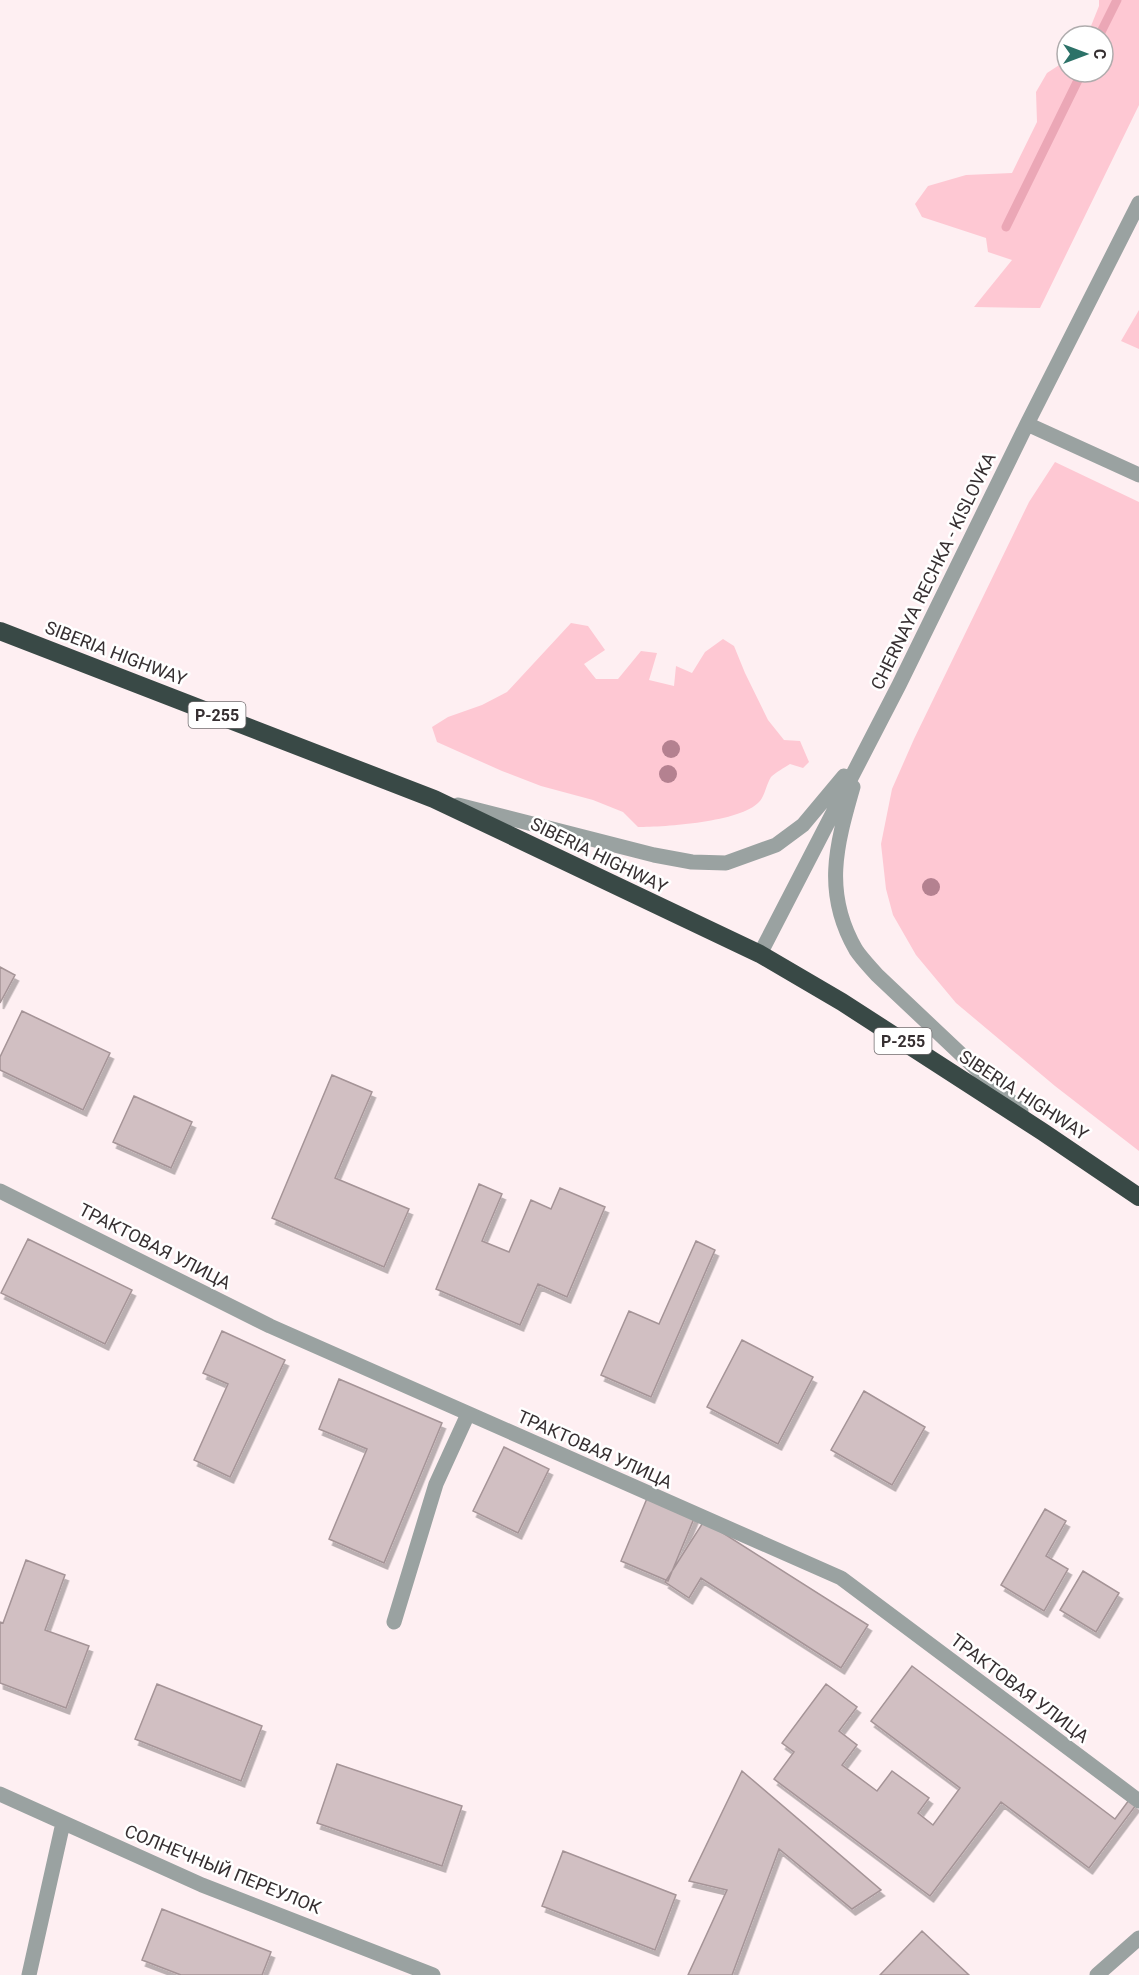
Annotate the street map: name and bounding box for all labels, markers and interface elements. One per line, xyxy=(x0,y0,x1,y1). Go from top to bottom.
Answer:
north arrow xyxy=(1055,24,1115,84)
text: С xyxy=(1090,49,1109,59)
street label: CHERNAYA RECHKA - KISLOVKA xyxy=(866,449,1000,693)
street label: SIBERIA HIGHWAY xyxy=(42,616,190,690)
road number: Р-255 xyxy=(188,702,246,728)
street label: SIBERIA HIGHWAY xyxy=(527,813,671,897)
road number: Р-255 xyxy=(874,1028,932,1054)
street label: SIBERIA HIGHWAY xyxy=(956,1045,1093,1145)
street label: ТРАКТОВАЯ УЛИЦА xyxy=(76,1199,235,1293)
street label: ТРАКТОВАЯ УЛИЦА xyxy=(514,1405,676,1493)
street label: ТРАКТОВАЯ УЛИЦА xyxy=(947,1629,1093,1747)
street label: СОЛНЕЧНЫЙ ПЕРЕУЛОК xyxy=(122,1820,325,1918)

